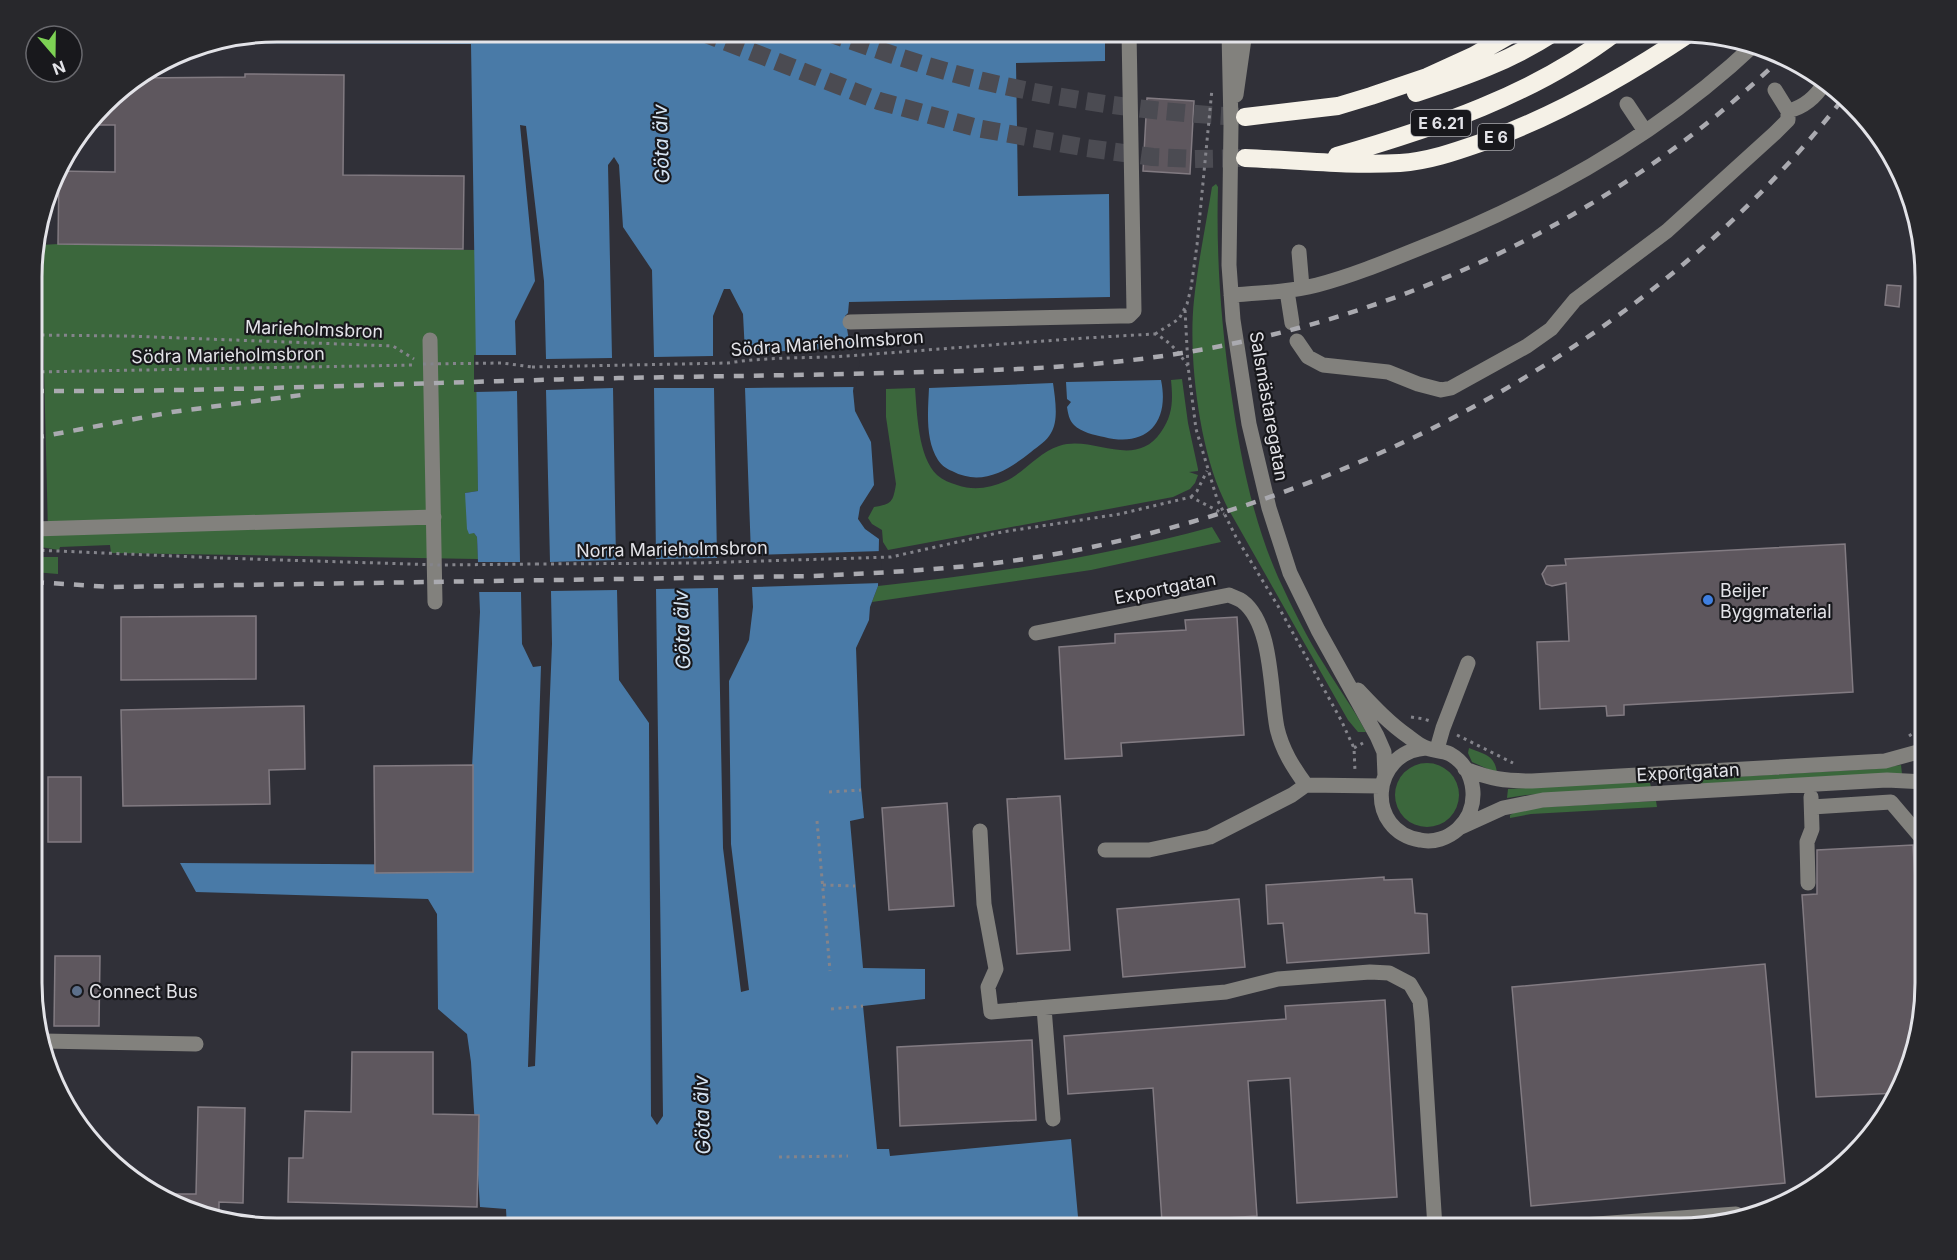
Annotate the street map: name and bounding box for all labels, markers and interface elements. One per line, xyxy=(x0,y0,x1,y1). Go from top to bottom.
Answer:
north arrow xyxy=(24,24,84,84)
text: N xyxy=(50,57,68,80)
water label: Göta älv xyxy=(648,103,674,184)
road number: E 6.21 xyxy=(1411,110,1471,136)
road number: E 6 xyxy=(1478,124,1514,150)
street label: Marieholmsbron xyxy=(245,316,383,342)
street label: Södra Marieholmsbron xyxy=(730,326,924,360)
street label: Salsmästaregatan xyxy=(1245,329,1293,483)
street label: Södra Marieholmsbron xyxy=(131,343,325,367)
street label: Norra Marieholmsbron xyxy=(576,537,768,561)
street label: Exportgatan xyxy=(1112,568,1218,608)
place label: Beijer Byggmaterial xyxy=(1720,580,1832,622)
water label: Göta älv xyxy=(669,589,695,670)
marker: Beijer Byggmaterial xyxy=(1701,593,1715,607)
street label: Exportgatan xyxy=(1636,759,1740,785)
place label: Connect Bus xyxy=(89,981,198,1002)
marker: Connect Bus xyxy=(70,984,84,998)
water label: Göta älv xyxy=(689,1074,715,1155)

